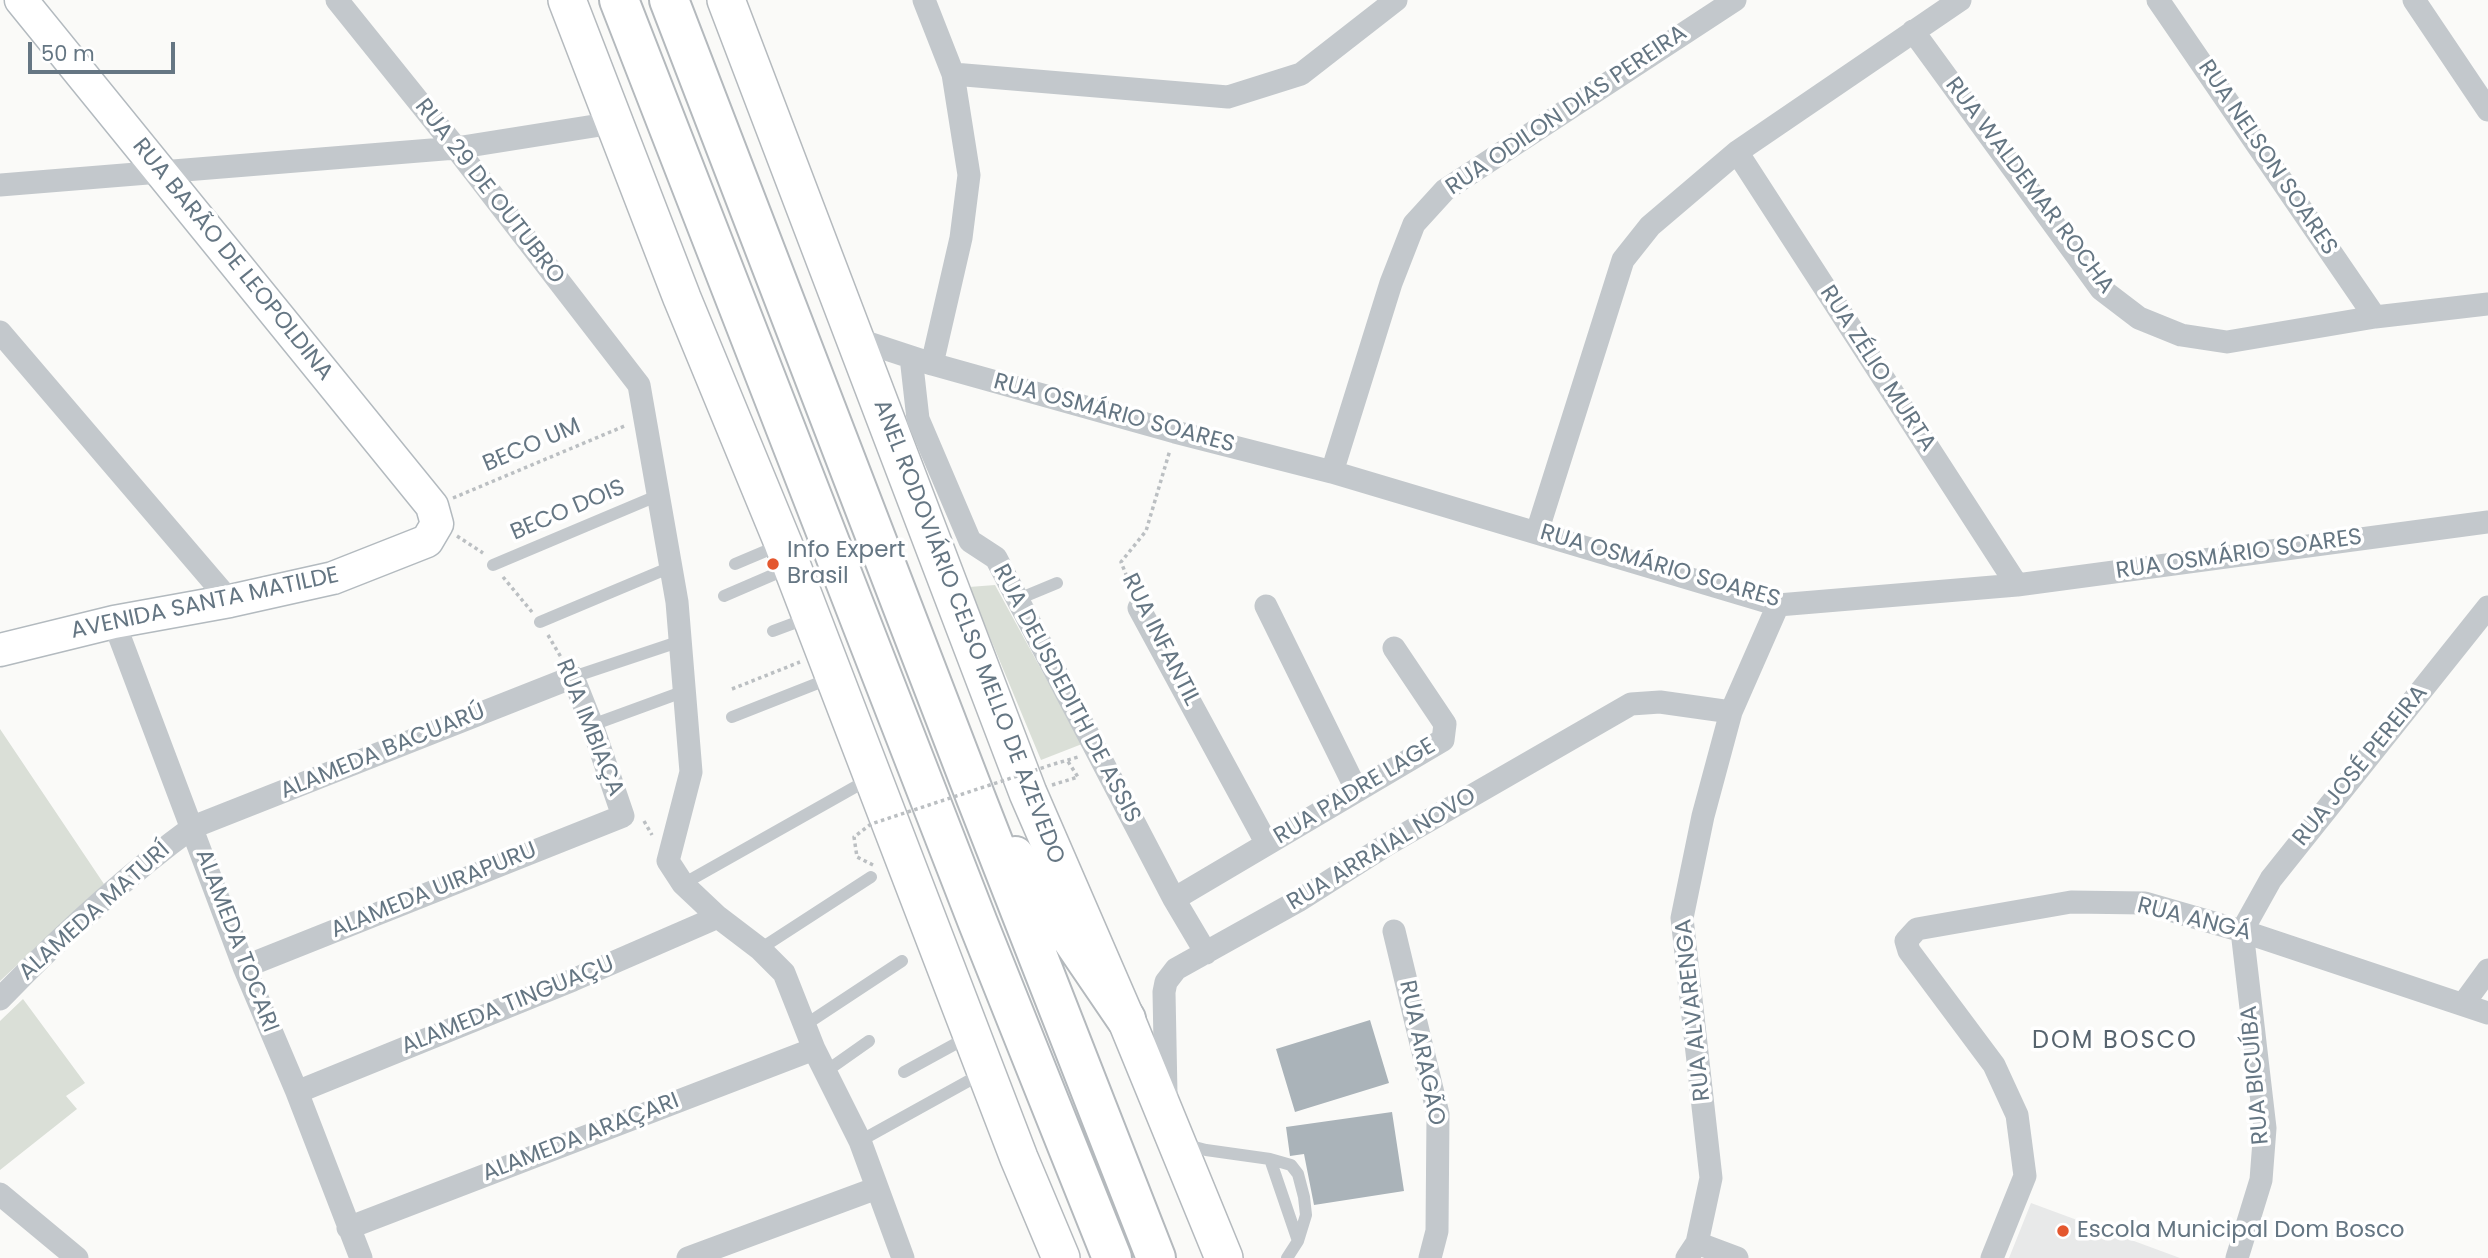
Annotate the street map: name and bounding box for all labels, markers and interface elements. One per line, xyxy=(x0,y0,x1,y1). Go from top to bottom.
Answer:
street label: RUA ODILON DIAS PEREIRA xyxy=(1441,20,1693,202)
scale bar xyxy=(32,28,178,72)
text: 50 m xyxy=(41,39,95,68)
street label: RUA NELSON SOARES xyxy=(2191,55,2343,261)
street label: RUA WALDEMAR ROCHA xyxy=(1939,72,2119,300)
street label: RUA 29 DE OUTUBRO xyxy=(408,94,570,290)
street label: RUA BARÃO DE LEOPOLDINA xyxy=(126,133,338,387)
street label: RUA ZÉLIO MURTA xyxy=(1813,281,1941,457)
street label: RUA OSMÁRIO SOARES xyxy=(991,369,1237,459)
street label: ANEL RODOVIÁRIO CELSO MELLO DE AZEVEDO xyxy=(866,396,1070,868)
street label: BECO UM xyxy=(479,413,585,479)
street label: BECO DOIS xyxy=(507,475,629,547)
street label: RUA OSMÁRIO SOARES xyxy=(1537,520,1783,614)
street label: RUA OSMÁRIO SOARES xyxy=(2114,524,2364,586)
place label: Info Expert Brasil xyxy=(787,537,905,591)
marker: Info Expert Brasil xyxy=(765,556,781,572)
street label: RUA DEUSDEDITH DE ASSIS xyxy=(986,560,1146,828)
street label: AVENIDA SANTA MATILDE xyxy=(68,562,342,646)
street label: RUA INFANTIL xyxy=(1115,569,1205,711)
street label: RUA IMBIAÇA xyxy=(549,656,629,800)
street label: RUA JOSÉ PEREIRA xyxy=(2288,680,2434,852)
street label: ALAMEDA BACUARÚ xyxy=(277,698,489,806)
street label: RUA PADRE LAGE xyxy=(1269,733,1441,851)
street label: RUA ARRAIAL NOVO xyxy=(1283,783,1481,917)
street label: ALAMEDA MATURÍ xyxy=(14,837,176,987)
street label: ALAMEDA UIRAPURU xyxy=(327,837,541,945)
street label: ALAMEDA TOCARI xyxy=(188,846,284,1036)
street label: RUA ANGÁ xyxy=(2134,893,2254,947)
street label: RUA ALVARENGA xyxy=(1671,918,1717,1102)
street label: ALAMEDA TINGUAÇU xyxy=(398,951,618,1061)
street label: RUA ARAGÃO xyxy=(1392,978,1450,1128)
street label: RUA BICUÍBA xyxy=(2236,1004,2276,1146)
district label: DOM BOSCO xyxy=(2033,1028,2197,1056)
street label: ALAMEDA ARAÇARI xyxy=(479,1088,683,1188)
place label: Escola Municipal Dom Bosco xyxy=(2077,1217,2405,1245)
marker: Escola Municipal Dom Bosco xyxy=(2055,1223,2071,1239)

